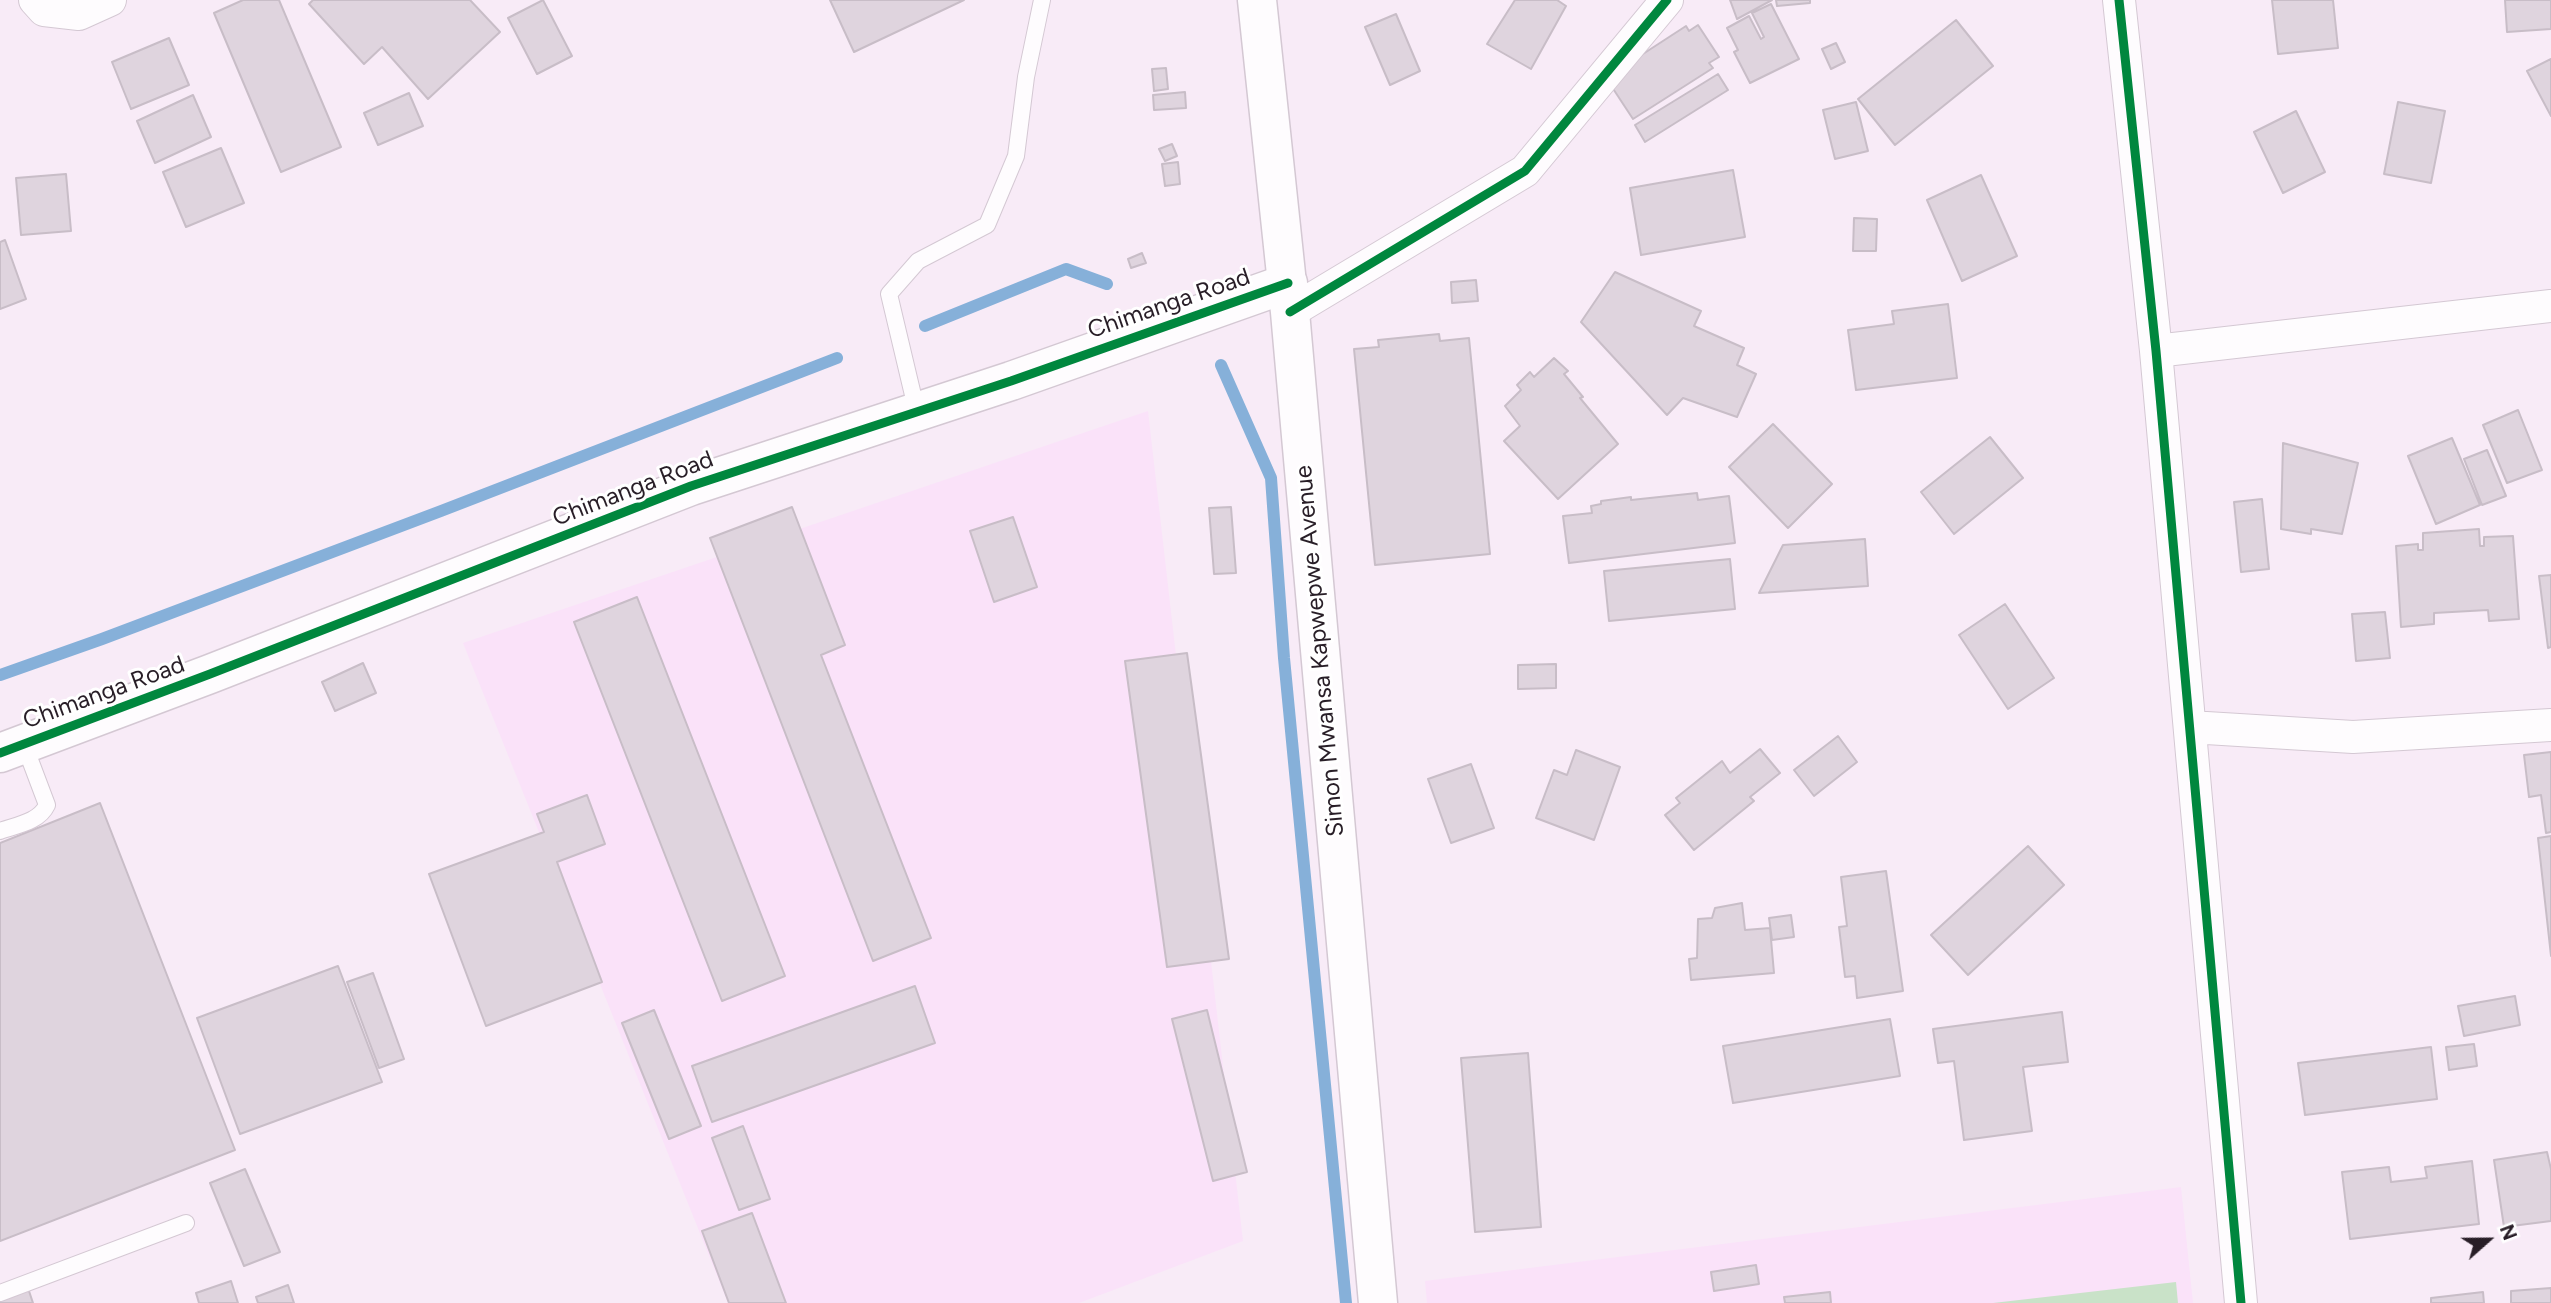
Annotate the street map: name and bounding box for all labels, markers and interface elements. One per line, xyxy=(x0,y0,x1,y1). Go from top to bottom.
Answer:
street label: Chimanga Road xyxy=(1084,263,1254,345)
street label: Chimanga Road xyxy=(549,445,717,533)
street label: Simon Mwansa Kapwepwe Avenue xyxy=(1289,464,1351,838)
street label: Chimanga Road xyxy=(19,650,189,736)
north arrow xyxy=(2453,1205,2523,1275)
text: N xyxy=(2495,1221,2521,1243)

